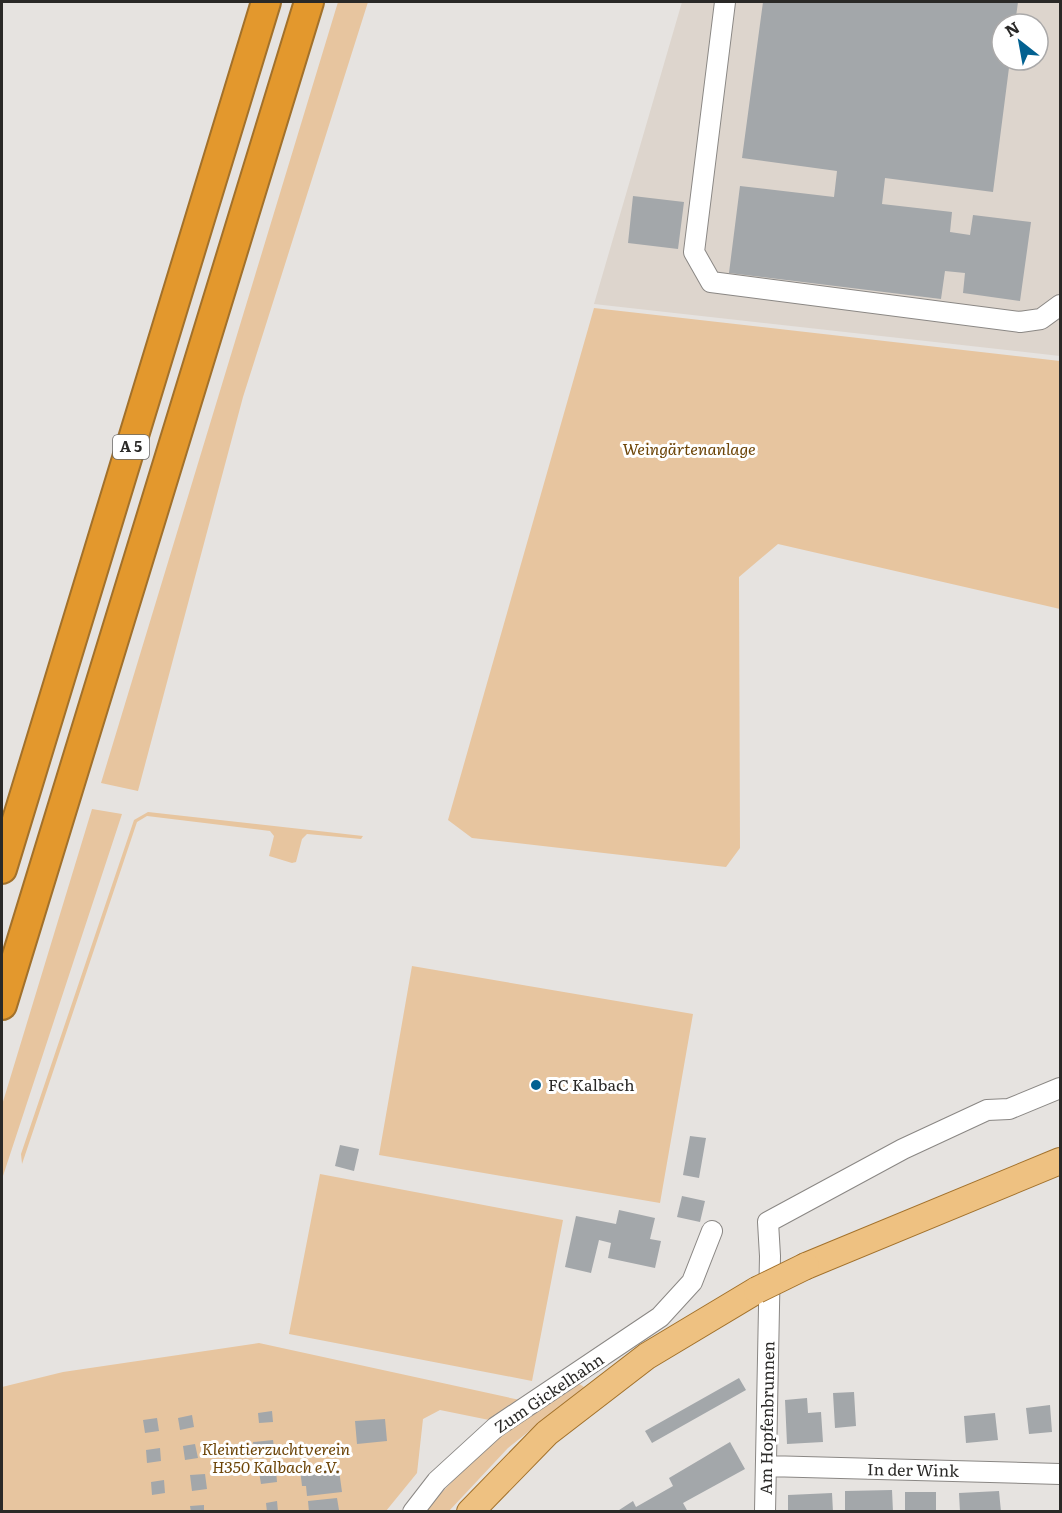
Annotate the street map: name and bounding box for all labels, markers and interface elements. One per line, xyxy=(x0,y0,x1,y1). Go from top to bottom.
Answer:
north arrow xyxy=(990,12,1050,72)
text: N xyxy=(1000,15,1024,42)
road number: A 5 xyxy=(113,435,149,459)
park label: Weingärtenanlage xyxy=(622,436,756,460)
place label: FC Kalbach xyxy=(548,1072,635,1096)
marker: FC Kalbach xyxy=(529,1078,543,1092)
street label: Am Hopfenbrunnen xyxy=(753,1341,779,1495)
street label: Zum Gickelhahn xyxy=(489,1346,608,1438)
park label: Kleintierzuchtverein H350 Kalbach e.V. xyxy=(202,1436,351,1478)
street label: In der Wink xyxy=(867,1456,959,1482)

